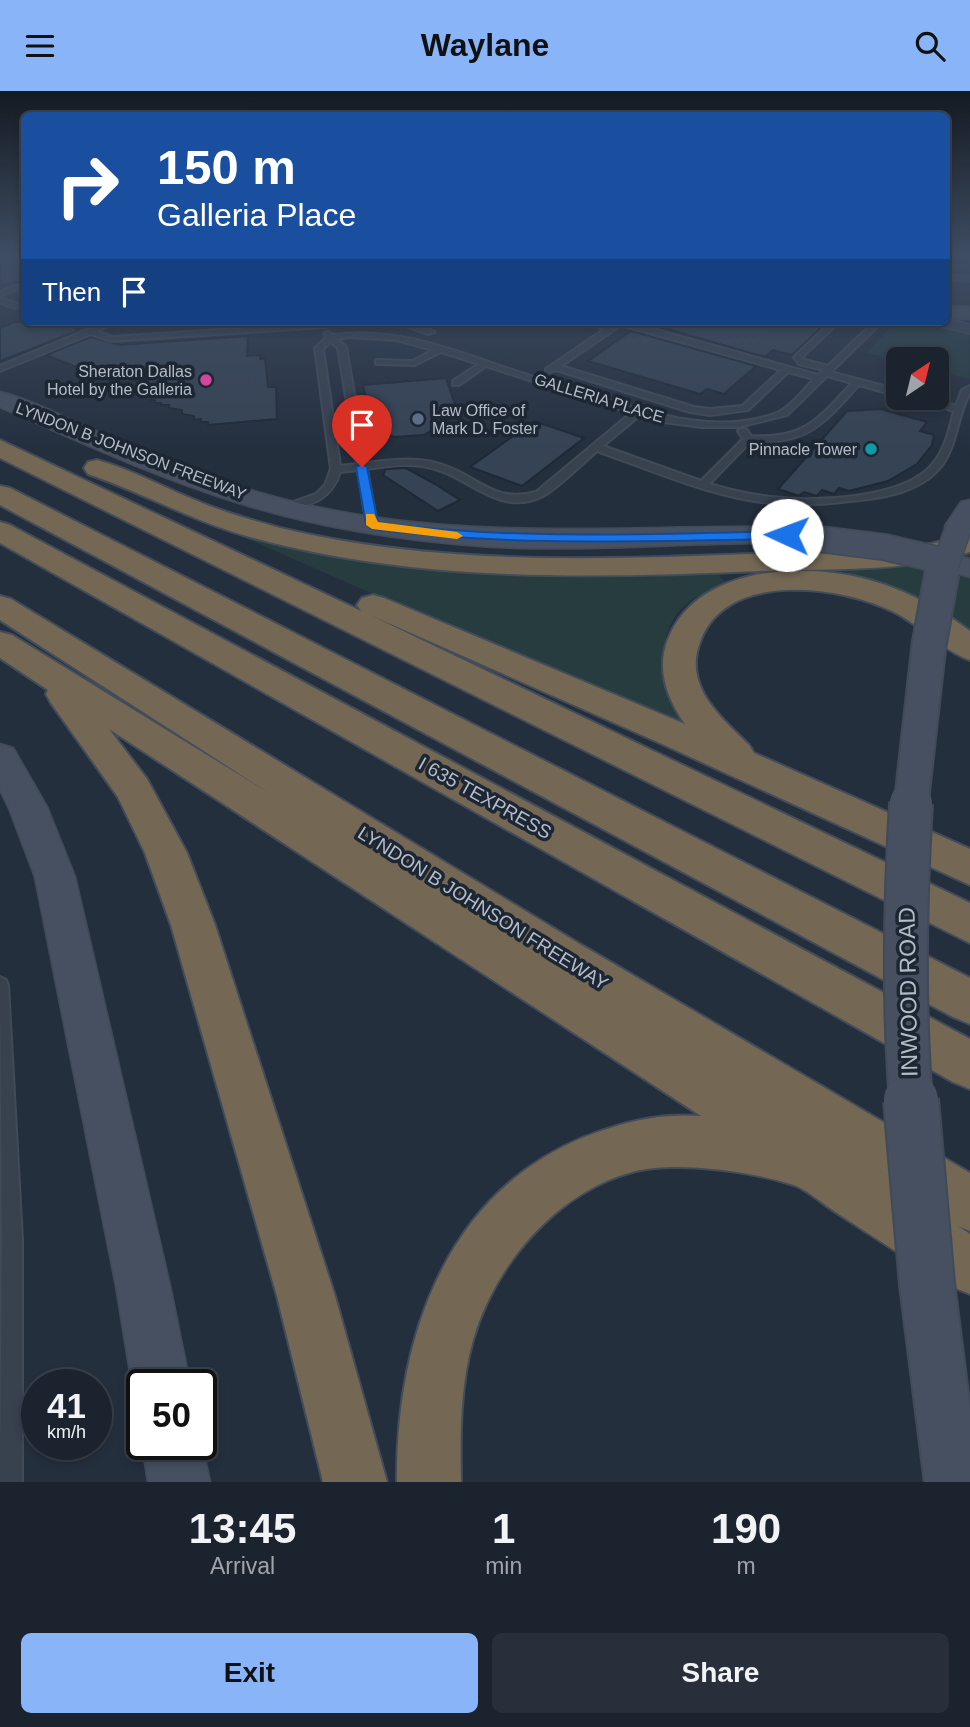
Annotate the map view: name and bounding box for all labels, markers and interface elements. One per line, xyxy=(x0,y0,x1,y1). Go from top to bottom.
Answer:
icon: menu xyxy=(21,27,59,65)
text: Waylane xyxy=(421,27,549,63)
icon: search xyxy=(911,27,949,65)
icon: right xyxy=(42,140,133,231)
text: 150 m xyxy=(157,140,296,194)
text: Galleria Place xyxy=(157,197,356,233)
icon: arrive xyxy=(115,273,153,311)
text: Then xyxy=(42,277,101,307)
north arrow xyxy=(886,347,948,409)
map controls xyxy=(886,347,949,410)
place label: Sheraton Dallas Hotel by the Galleria xyxy=(47,363,192,398)
street label: GALLERIA PLACE xyxy=(532,370,666,426)
marker: Sheraton Dallas Hotel by the Galleria xyxy=(198,372,214,388)
pin xyxy=(332,395,392,467)
street label: LYNDON B JOHNSON FREEWAY xyxy=(14,399,249,503)
place label: Law Office of Mark D. Foster xyxy=(432,402,538,437)
icon: arrive xyxy=(343,406,381,444)
marker: Law Office of Mark D. Foster xyxy=(410,411,426,427)
place label: Pinnacle Tower xyxy=(749,441,858,458)
marker: Pinnacle Tower xyxy=(863,441,879,457)
position arrow xyxy=(750,498,824,572)
street label: I 635 TEXPRESS xyxy=(415,753,555,843)
street label: LYNDON B JOHNSON FREEWAY xyxy=(354,822,612,994)
street label: INWOOD ROAD xyxy=(894,907,922,1077)
speed limit sign: 50 xyxy=(126,1369,217,1460)
text: 41 xyxy=(47,1386,86,1425)
text: km/h xyxy=(47,1422,86,1442)
text: 13:45 xyxy=(189,1505,296,1552)
text: 1 xyxy=(492,1505,515,1552)
text: 190 xyxy=(711,1505,781,1552)
text: Arrival xyxy=(210,1553,275,1579)
text: min xyxy=(485,1553,522,1579)
text: m xyxy=(737,1553,756,1579)
button: Exit xyxy=(21,1633,478,1713)
button: Share xyxy=(492,1633,949,1713)

